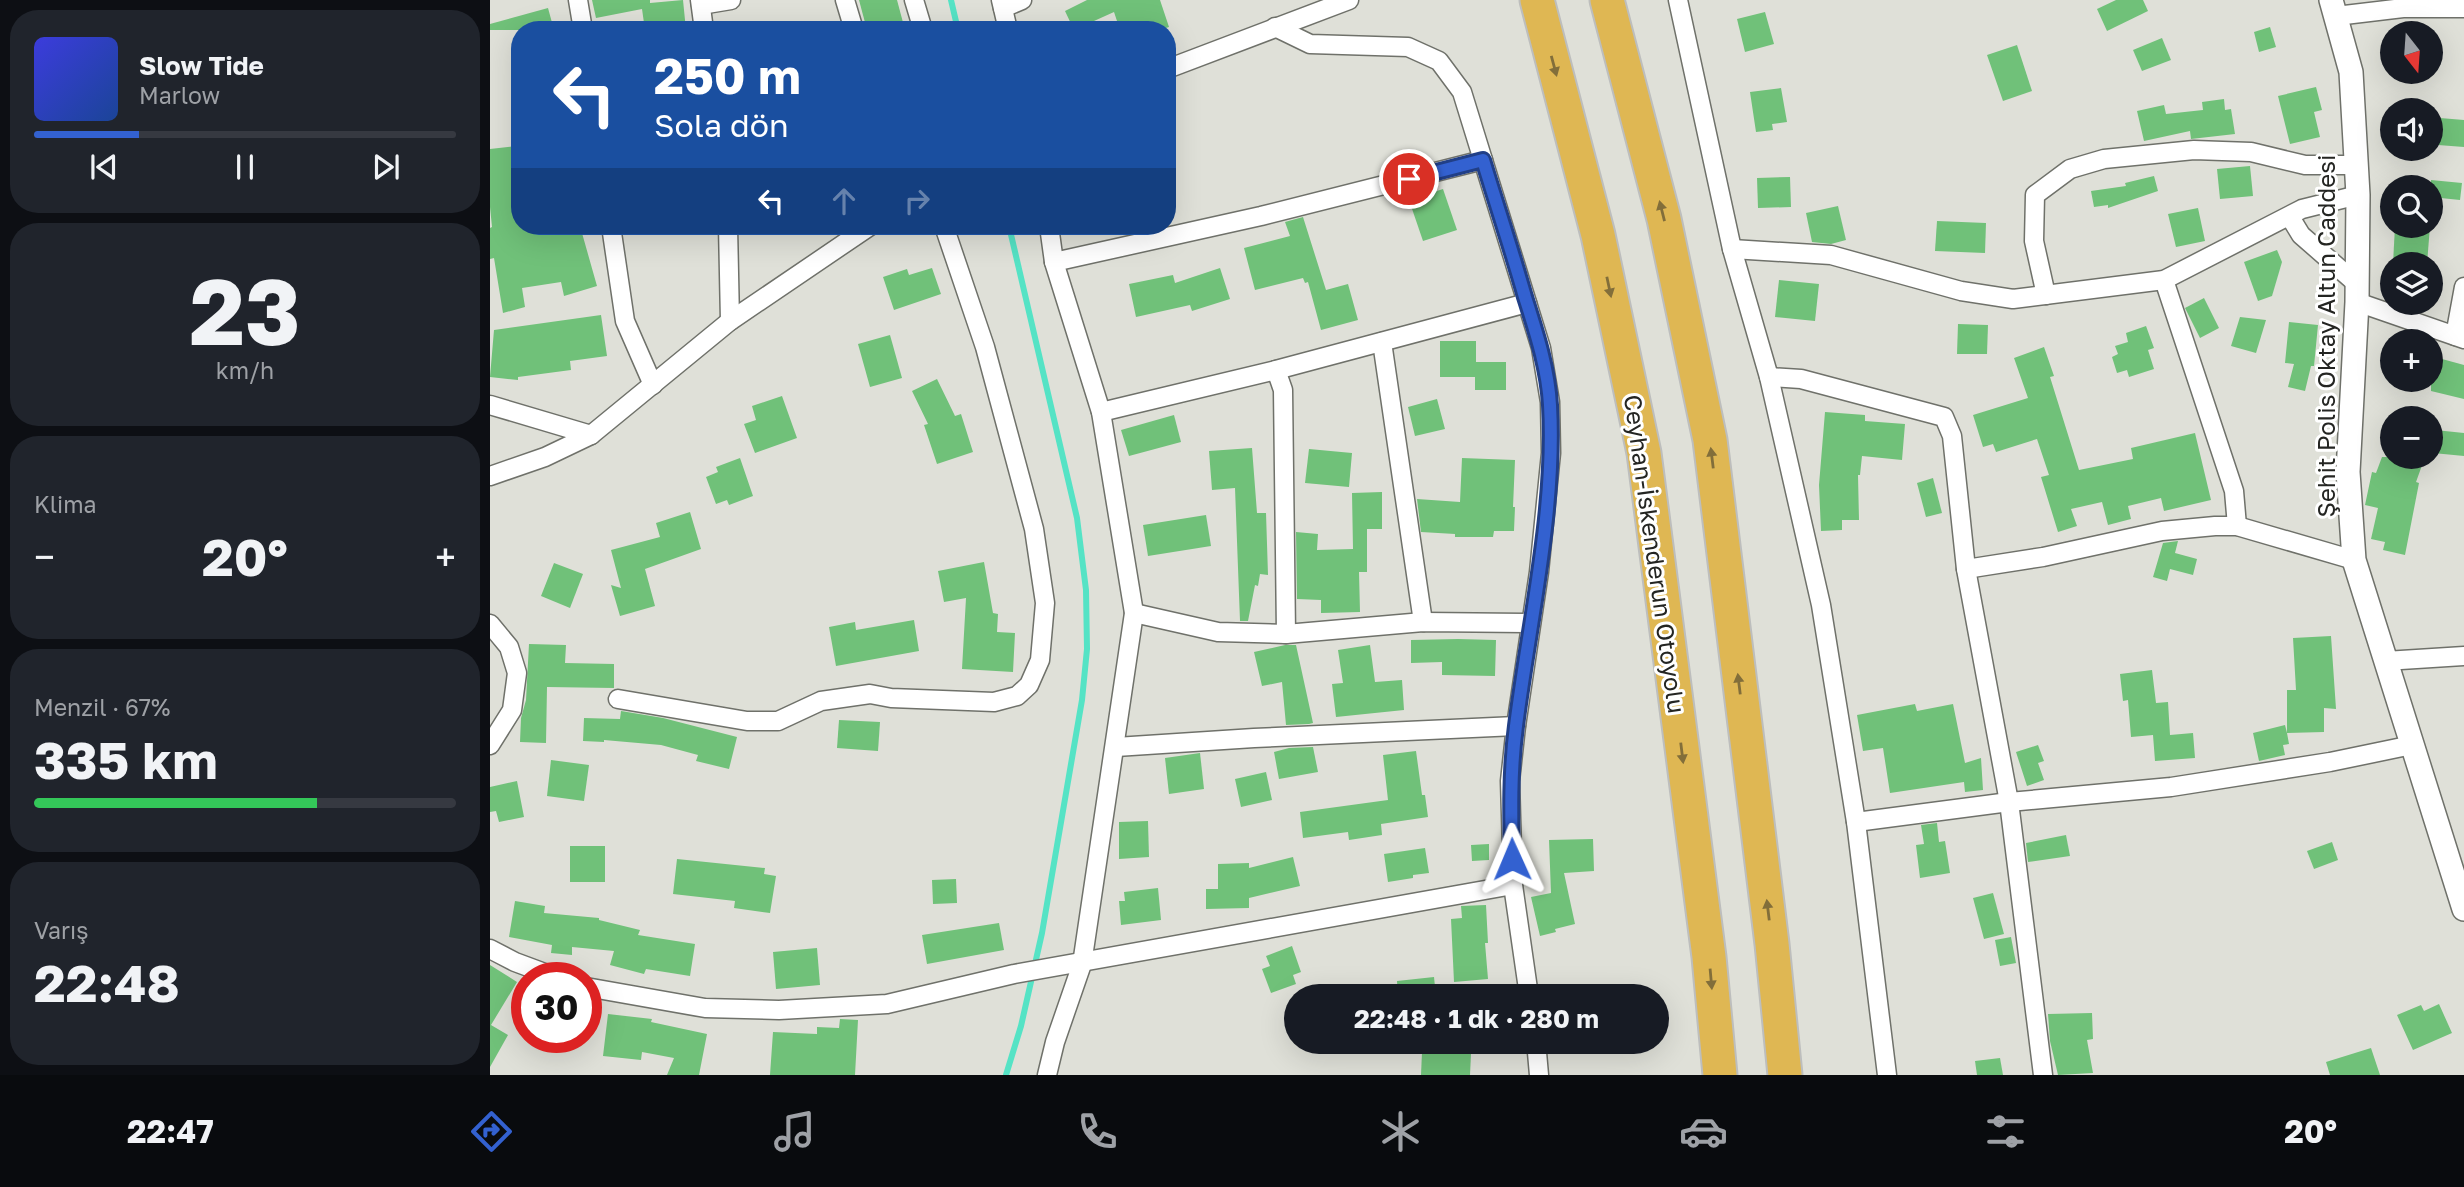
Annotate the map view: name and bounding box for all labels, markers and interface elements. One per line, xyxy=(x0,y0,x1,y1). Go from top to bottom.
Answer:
north arrow xyxy=(2380,21,2443,84)
map controls xyxy=(2380,21,2443,469)
text: 250 m xyxy=(654,46,801,105)
icon: left xyxy=(539,49,630,140)
text: Slow Tide xyxy=(139,50,264,81)
one-way arrow xyxy=(1549,55,1560,77)
text: Marlow xyxy=(139,81,220,109)
button: sound xyxy=(2380,98,2443,161)
text: Sola dön xyxy=(654,106,789,144)
icon: previous xyxy=(85,148,123,186)
icon: pause xyxy=(226,148,264,186)
icon: next xyxy=(367,148,405,186)
pin xyxy=(1379,149,1439,209)
street label: Şehit Polis Oktay Altun Caddesi xyxy=(2311,155,2340,517)
icon: arrive xyxy=(1390,160,1428,198)
button: search xyxy=(2380,175,2443,238)
icon: left xyxy=(752,182,790,220)
icon: ahead xyxy=(825,182,863,220)
icon: right xyxy=(898,182,936,220)
one-way arrow xyxy=(1656,200,1667,222)
button: layers xyxy=(2380,252,2443,315)
text: 23 xyxy=(189,256,301,365)
one-way arrow xyxy=(1604,276,1615,298)
button: + xyxy=(2380,329,2443,392)
text: km/h xyxy=(216,356,274,384)
street label: Ceyhan-İskenderun Otoyolu xyxy=(1619,393,1692,715)
button: − xyxy=(2380,406,2443,469)
one-way arrow xyxy=(1706,447,1717,469)
text: Klima xyxy=(34,490,97,518)
text: 20° xyxy=(202,525,288,587)
text: − xyxy=(34,534,55,579)
text: + xyxy=(435,534,456,579)
one-way arrow xyxy=(1734,673,1745,695)
text: Menzil · 67% xyxy=(34,693,170,721)
text: 335 km xyxy=(34,728,218,790)
one-way arrow xyxy=(1676,742,1687,764)
position arrow xyxy=(1475,822,1549,896)
one-way arrow xyxy=(1762,899,1773,921)
text: Varış xyxy=(34,916,88,944)
text: 22:48 xyxy=(34,951,180,1013)
speed limit sign: 30 xyxy=(511,962,602,1053)
one-way arrow xyxy=(1706,968,1717,990)
text: 22:48 · 1 dk · 280 m xyxy=(1354,1003,1599,1034)
icon: directions xyxy=(467,1107,516,1156)
icon: music xyxy=(770,1107,819,1156)
icon: phone xyxy=(1073,1107,1122,1156)
icon: climate xyxy=(1376,1107,1425,1156)
icon: car xyxy=(1679,1107,1728,1156)
icon: filters xyxy=(1981,1107,2030,1156)
text: 22:47 xyxy=(127,1112,214,1150)
text: 20° xyxy=(2284,1112,2337,1150)

